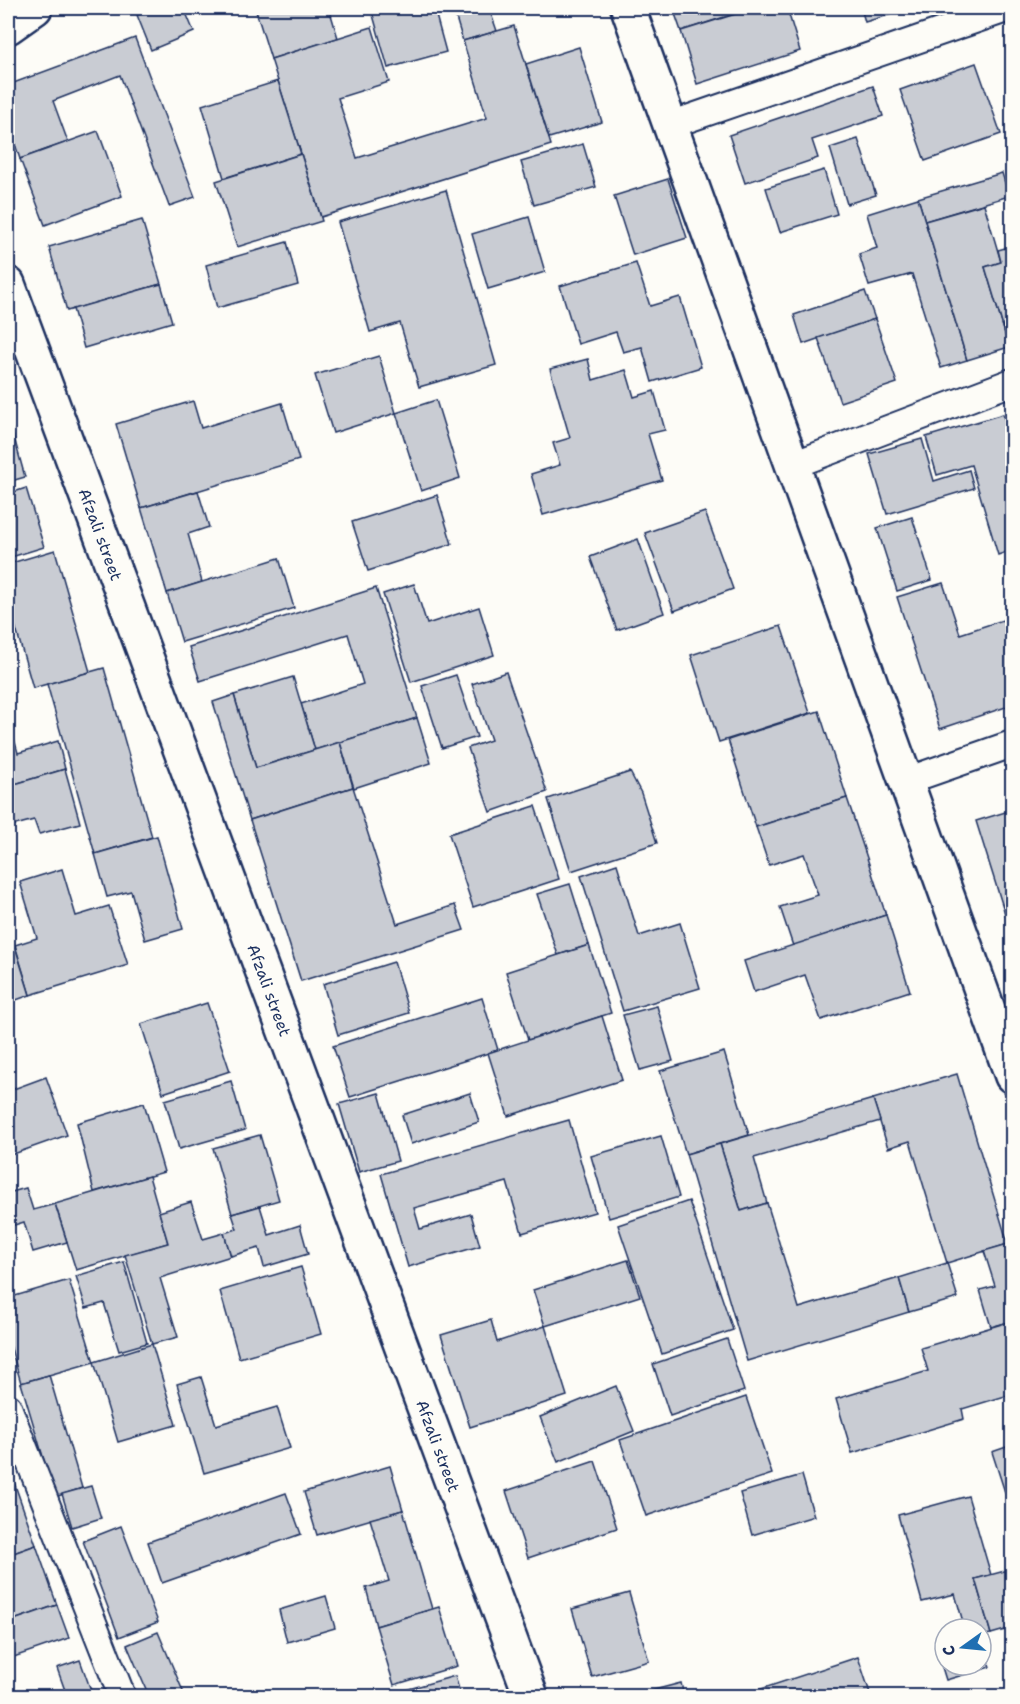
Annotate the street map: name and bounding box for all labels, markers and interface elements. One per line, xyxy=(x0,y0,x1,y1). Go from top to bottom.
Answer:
street label: Afzali street xyxy=(74,485,127,583)
street label: Afzali street xyxy=(243,941,296,1039)
street label: Afzali street xyxy=(412,1397,465,1495)
north arrow xyxy=(933,1617,993,1677)
text: С xyxy=(938,1643,960,1658)

